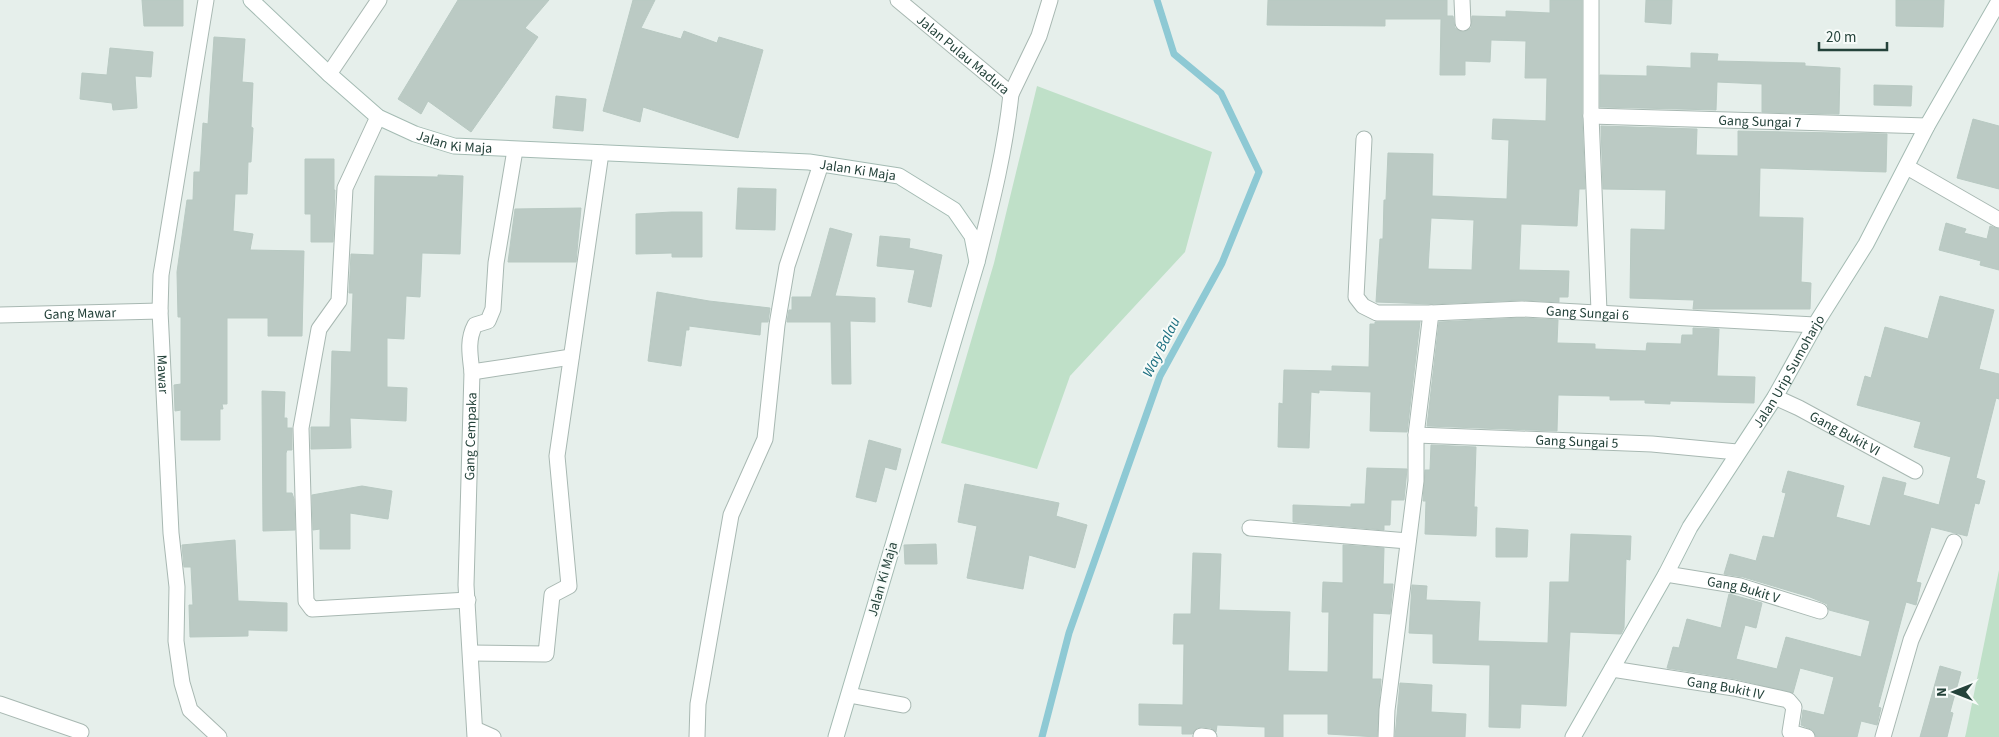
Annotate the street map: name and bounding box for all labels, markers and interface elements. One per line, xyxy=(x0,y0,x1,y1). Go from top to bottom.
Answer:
street label: Jalan Pulau Madura xyxy=(912,10,1014,100)
scale bar xyxy=(1819,20,1886,52)
text: 20 m xyxy=(1826,27,1856,48)
street label: Gang Sungai 7 xyxy=(1718,111,1802,133)
street label: Jalan Ki Maja xyxy=(414,126,493,159)
street label: Jalan Ki Maja xyxy=(818,155,897,186)
street label: Gang Sungai 6 xyxy=(1545,301,1630,326)
street label: Gang Mawar xyxy=(44,303,117,325)
street label: Jalan Urip Sumoharjo xyxy=(1749,311,1830,432)
water label: Way Balau xyxy=(1137,313,1186,381)
street label: Mawar xyxy=(151,354,173,394)
street label: Gang Cempaka xyxy=(460,392,482,481)
street label: Gang Bukit VI xyxy=(1806,407,1884,461)
street label: Gang Sungai 5 xyxy=(1535,431,1619,454)
street label: Jalan Ki Maja xyxy=(863,540,903,619)
street label: Gang Bukit V xyxy=(1706,572,1783,609)
north arrow xyxy=(1929,667,1979,717)
street label: Gang Bukit IV xyxy=(1685,672,1766,706)
text: N xyxy=(1932,687,1952,697)

